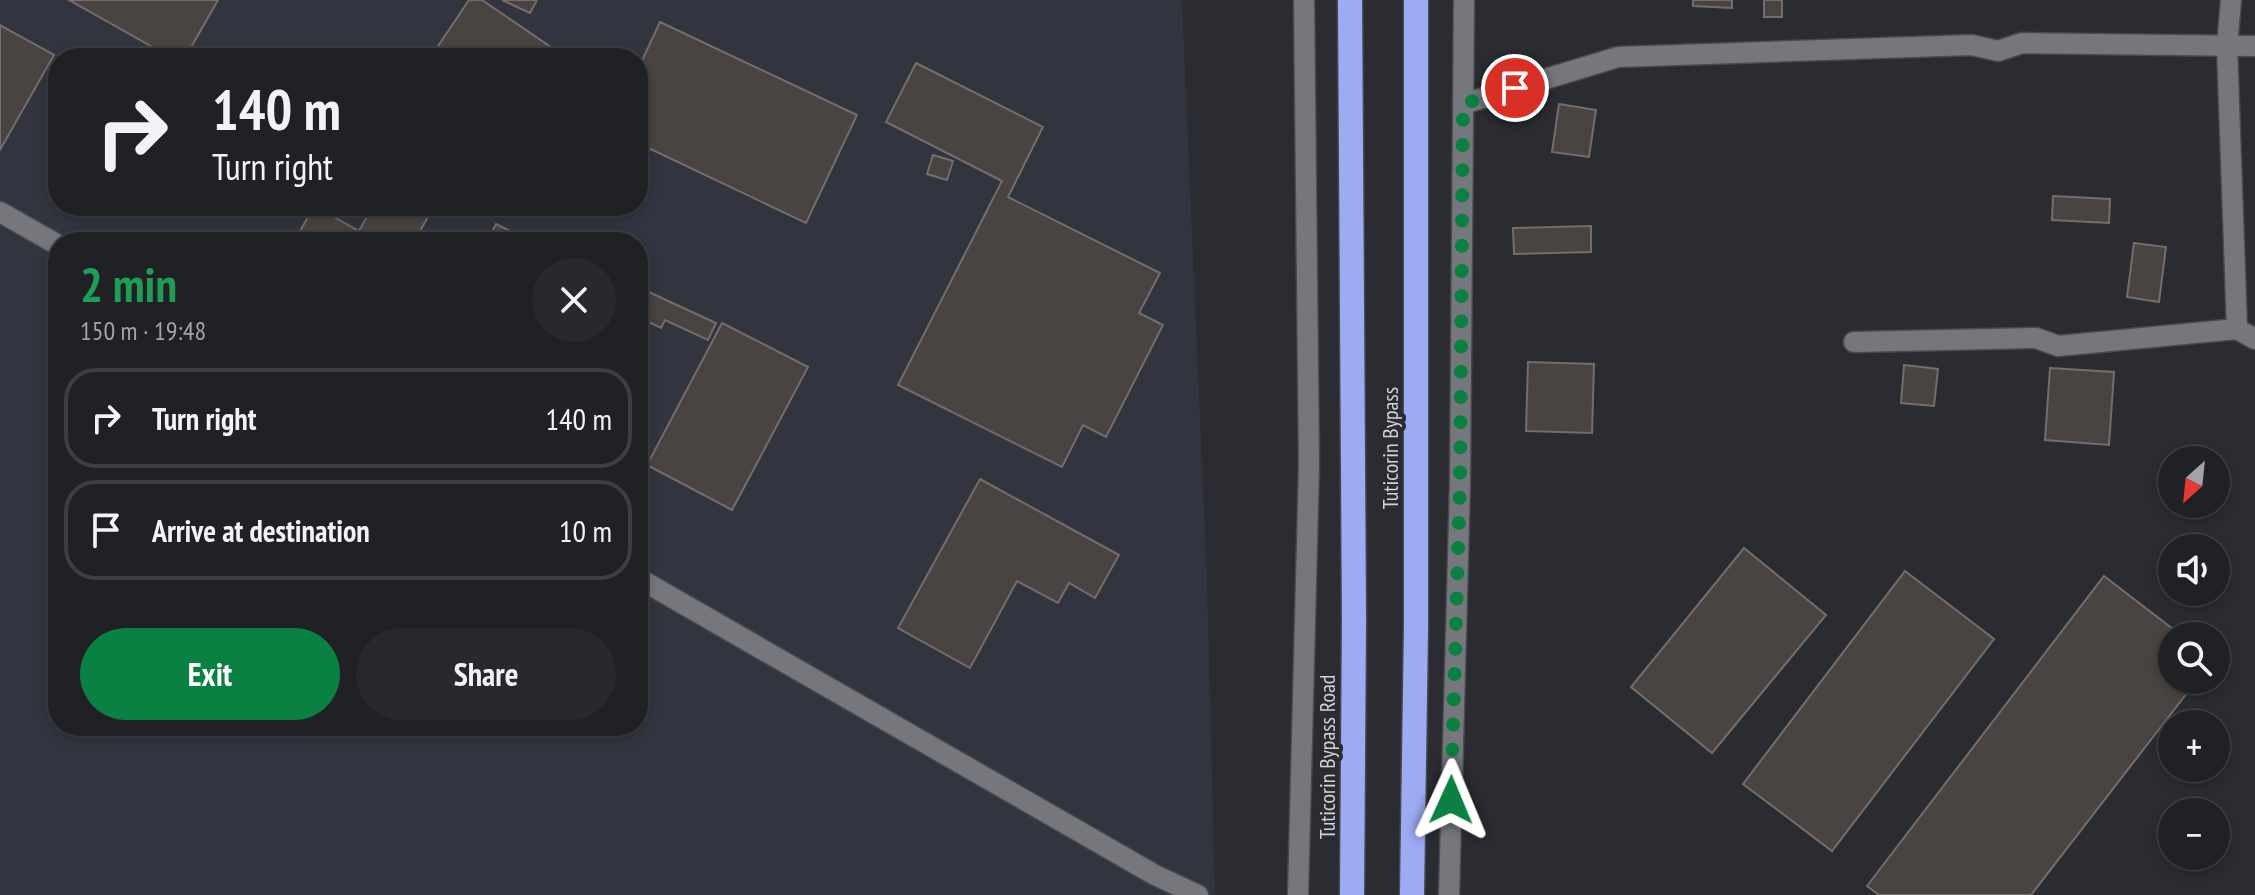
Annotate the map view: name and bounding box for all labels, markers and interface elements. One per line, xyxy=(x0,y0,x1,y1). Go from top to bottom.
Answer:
pin xyxy=(1481,54,1549,122)
icon: arrive xyxy=(1493,66,1537,110)
text: 140 m xyxy=(212,73,341,145)
icon: right xyxy=(80,80,184,184)
text: Turn right xyxy=(212,143,333,190)
text: 2 min xyxy=(80,253,177,315)
button: close xyxy=(532,258,616,342)
text: 150 m · 19:48 xyxy=(80,314,206,347)
street label: Tuticorin Bypass xyxy=(1376,387,1404,509)
icon: right xyxy=(84,396,128,440)
text: Turn right xyxy=(152,399,256,438)
text: 140 m xyxy=(546,399,612,438)
north arrow xyxy=(2158,446,2230,518)
map controls xyxy=(2158,446,2230,870)
icon: arrive xyxy=(84,508,128,552)
text: Arrive at destination xyxy=(152,511,370,550)
text: 10 m xyxy=(559,511,612,550)
button: sound xyxy=(2158,534,2230,606)
button: search xyxy=(2158,622,2230,694)
button: Exit xyxy=(80,628,340,720)
button: Share xyxy=(356,628,616,720)
street label: Tuticorin Bypass Road xyxy=(1313,675,1341,839)
button: + xyxy=(2158,710,2230,782)
position arrow xyxy=(1409,758,1493,842)
button: − xyxy=(2158,798,2230,870)

